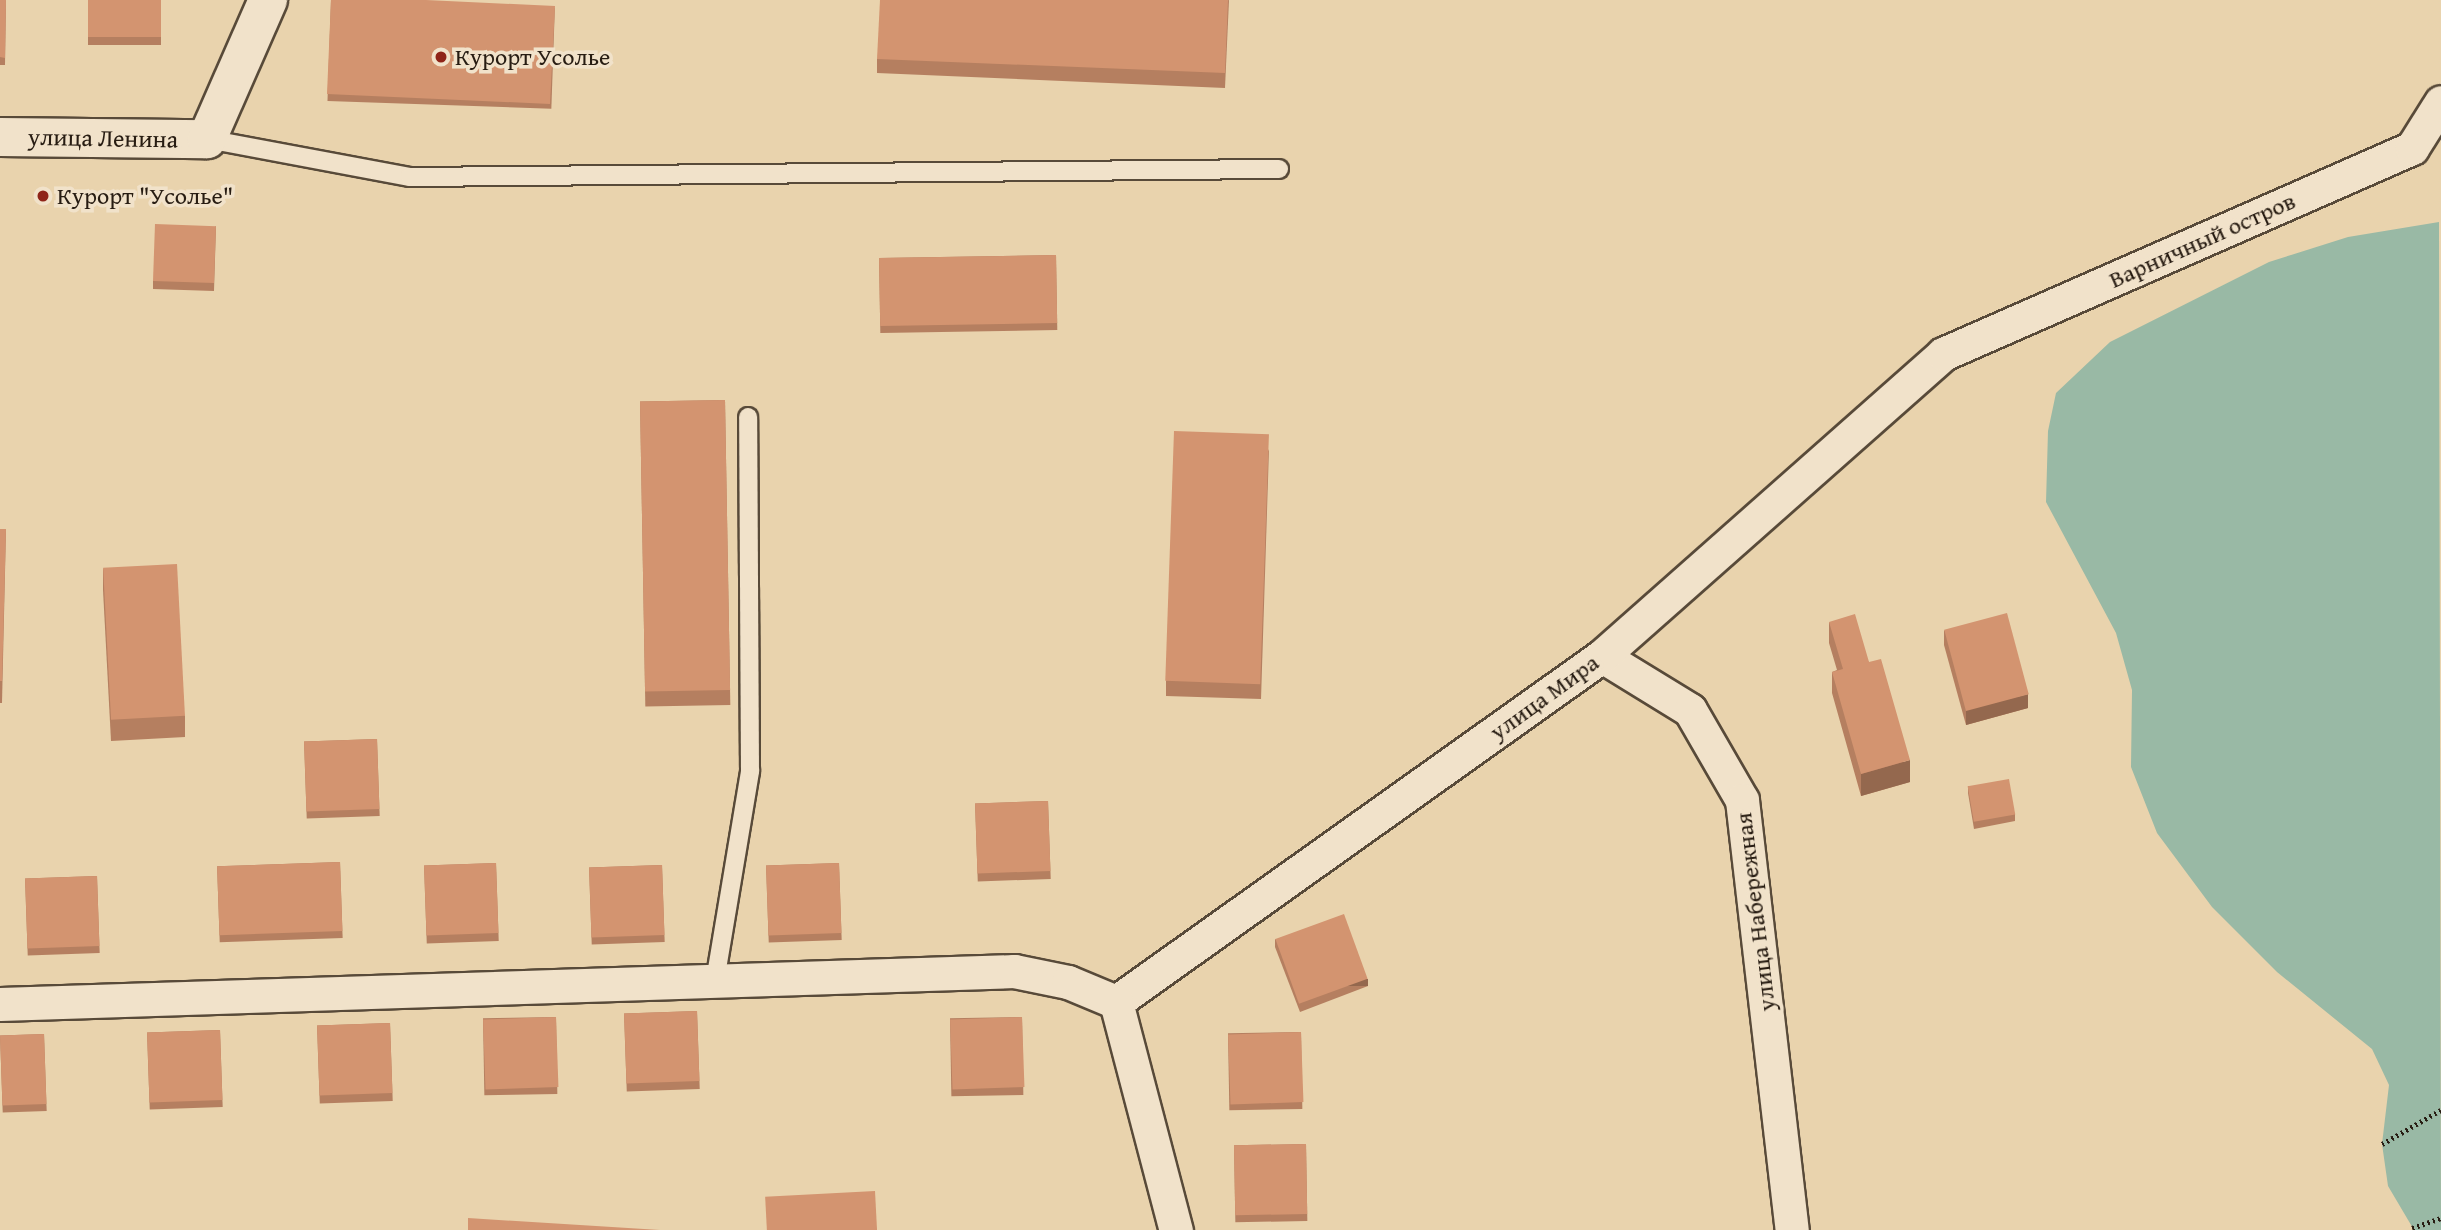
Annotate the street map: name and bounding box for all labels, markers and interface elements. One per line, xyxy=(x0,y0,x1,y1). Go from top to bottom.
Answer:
place label: Курорт Усолье xyxy=(455,43,610,71)
marker: Курорт Усолье xyxy=(433,49,449,65)
street label: улица Ленина xyxy=(28,122,178,154)
place label: Курорт "Усолье" xyxy=(57,182,233,210)
street label: Варничный остров xyxy=(2104,186,2300,294)
marker: Курорт "Усолье" xyxy=(35,188,51,204)
street label: улица Мира xyxy=(1484,648,1604,746)
street label: улица Набережная xyxy=(1729,811,1781,1013)

